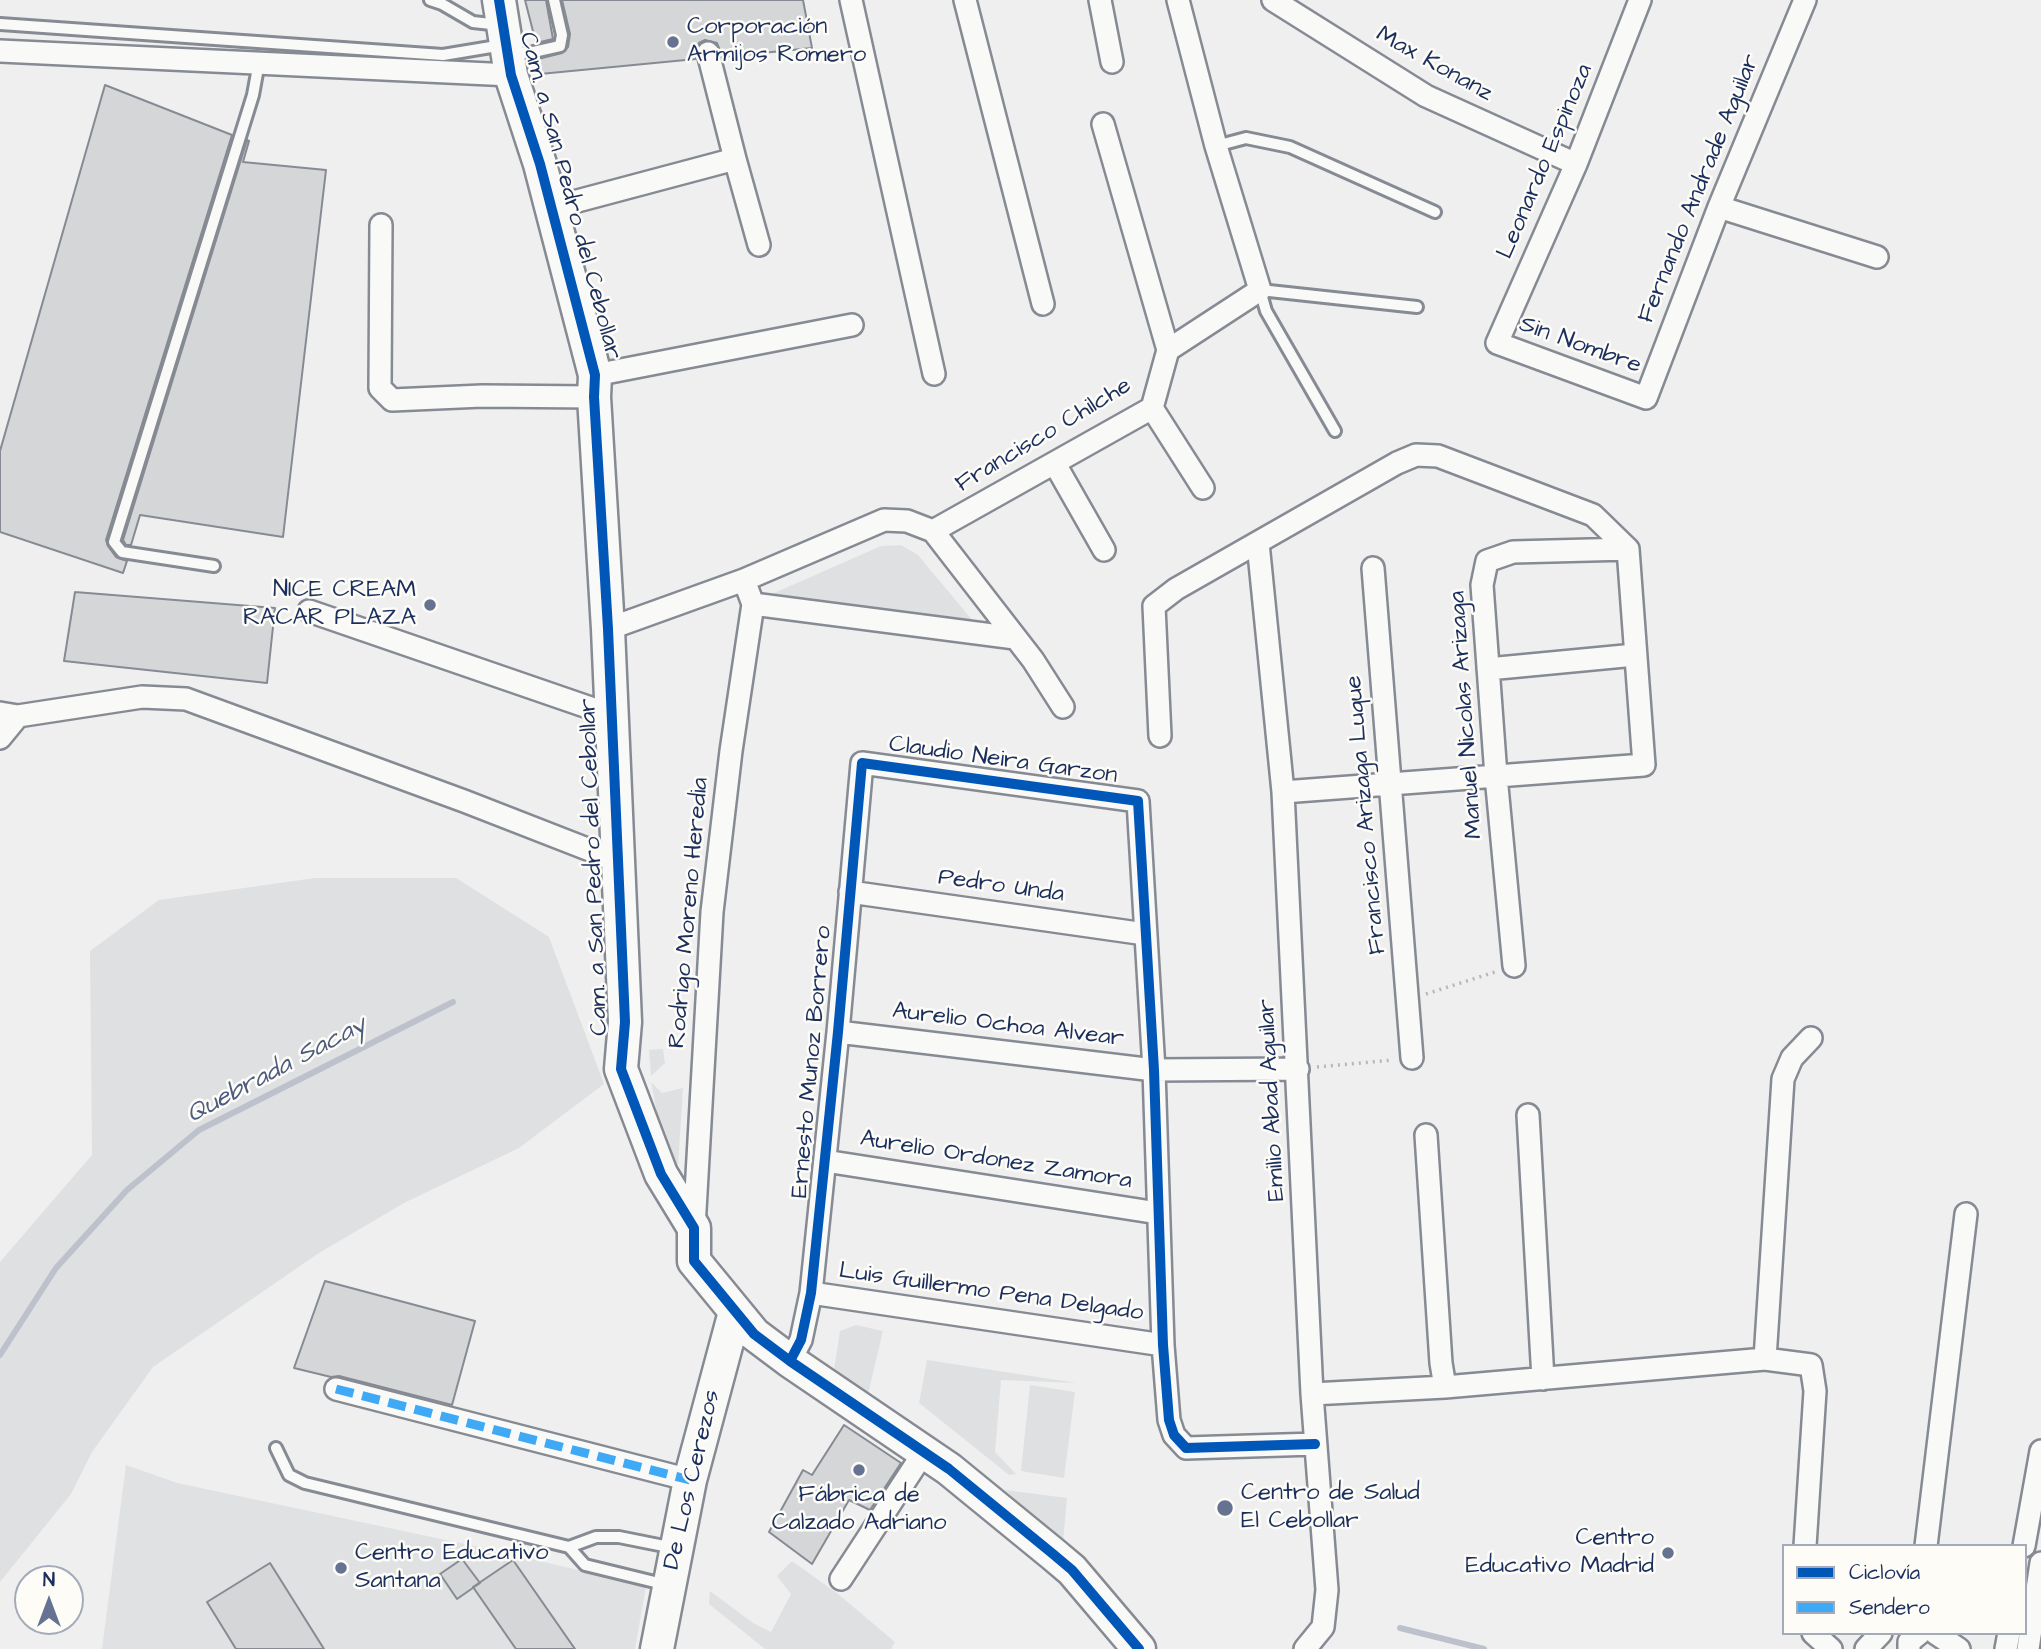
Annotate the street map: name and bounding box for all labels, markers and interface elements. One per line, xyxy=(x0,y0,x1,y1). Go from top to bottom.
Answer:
place label: Corporación Armijos Romero xyxy=(687,14,866,70)
street label: Max Konanz xyxy=(1371,21,1497,109)
street label: Cam. a San Pedro del Cebollar xyxy=(511,29,627,363)
marker: Corporación Armijos Romero xyxy=(665,34,681,50)
street label: Fernando Andrade Aguilar xyxy=(1633,50,1767,328)
street label: Leonardo Espinoza xyxy=(1492,60,1600,264)
street label: Sin Nombre xyxy=(1515,311,1645,381)
street label: Francisco Chilche xyxy=(951,372,1137,500)
place label: NICE CREAM RACAR PLAZA xyxy=(243,577,416,633)
street label: Manuel Nicolas Arizaga xyxy=(1444,590,1490,840)
marker: NICE CREAM RACAR PLAZA xyxy=(422,597,438,613)
street label: Francisco Arizaga Luque xyxy=(1340,674,1394,956)
street label: Cam. a San Pedro del Cebollar xyxy=(575,698,615,1036)
street label: Claudio Neira Garzon xyxy=(887,731,1119,791)
street label: Rodrigo Moreno Heredia xyxy=(664,776,716,1050)
street label: Pedro Unda xyxy=(936,864,1066,910)
street label: Ernesto Munoz Borrero xyxy=(787,925,839,1199)
street label: Aurelio Ochoa Alvear xyxy=(891,998,1125,1054)
street label: Emilio Abad Aguilar xyxy=(1253,998,1293,1202)
water label: Quebrada Sacay xyxy=(182,1011,372,1131)
street label: Aurelio Ordonez Zamora xyxy=(858,1125,1134,1197)
street label: Luis Guillermo Pena Delgado xyxy=(837,1257,1145,1329)
street label: De Los Cerezos xyxy=(658,1387,728,1573)
marker: Fábrica de Calzado Adriano xyxy=(851,1462,867,1478)
place label: Centro de Salud El Cebollar xyxy=(1241,1480,1420,1536)
place label: Fábrica de Calzado Adriano xyxy=(772,1482,946,1538)
marker: Centro de Salud El Cebollar xyxy=(1215,1498,1235,1518)
place label: Centro Educativo Madrid xyxy=(1465,1525,1654,1581)
place label: Centro Educativo Santana xyxy=(355,1540,548,1596)
legend xyxy=(1782,1544,2027,1635)
marker: Centro Educativo Madrid xyxy=(1660,1545,1676,1561)
text: Ciclovía xyxy=(1849,1558,1920,1587)
marker: Centro Educativo Santana xyxy=(333,1560,349,1576)
north arrow xyxy=(14,1565,84,1635)
text: N xyxy=(43,1567,55,1594)
text: Sendero xyxy=(1849,1593,1930,1622)

